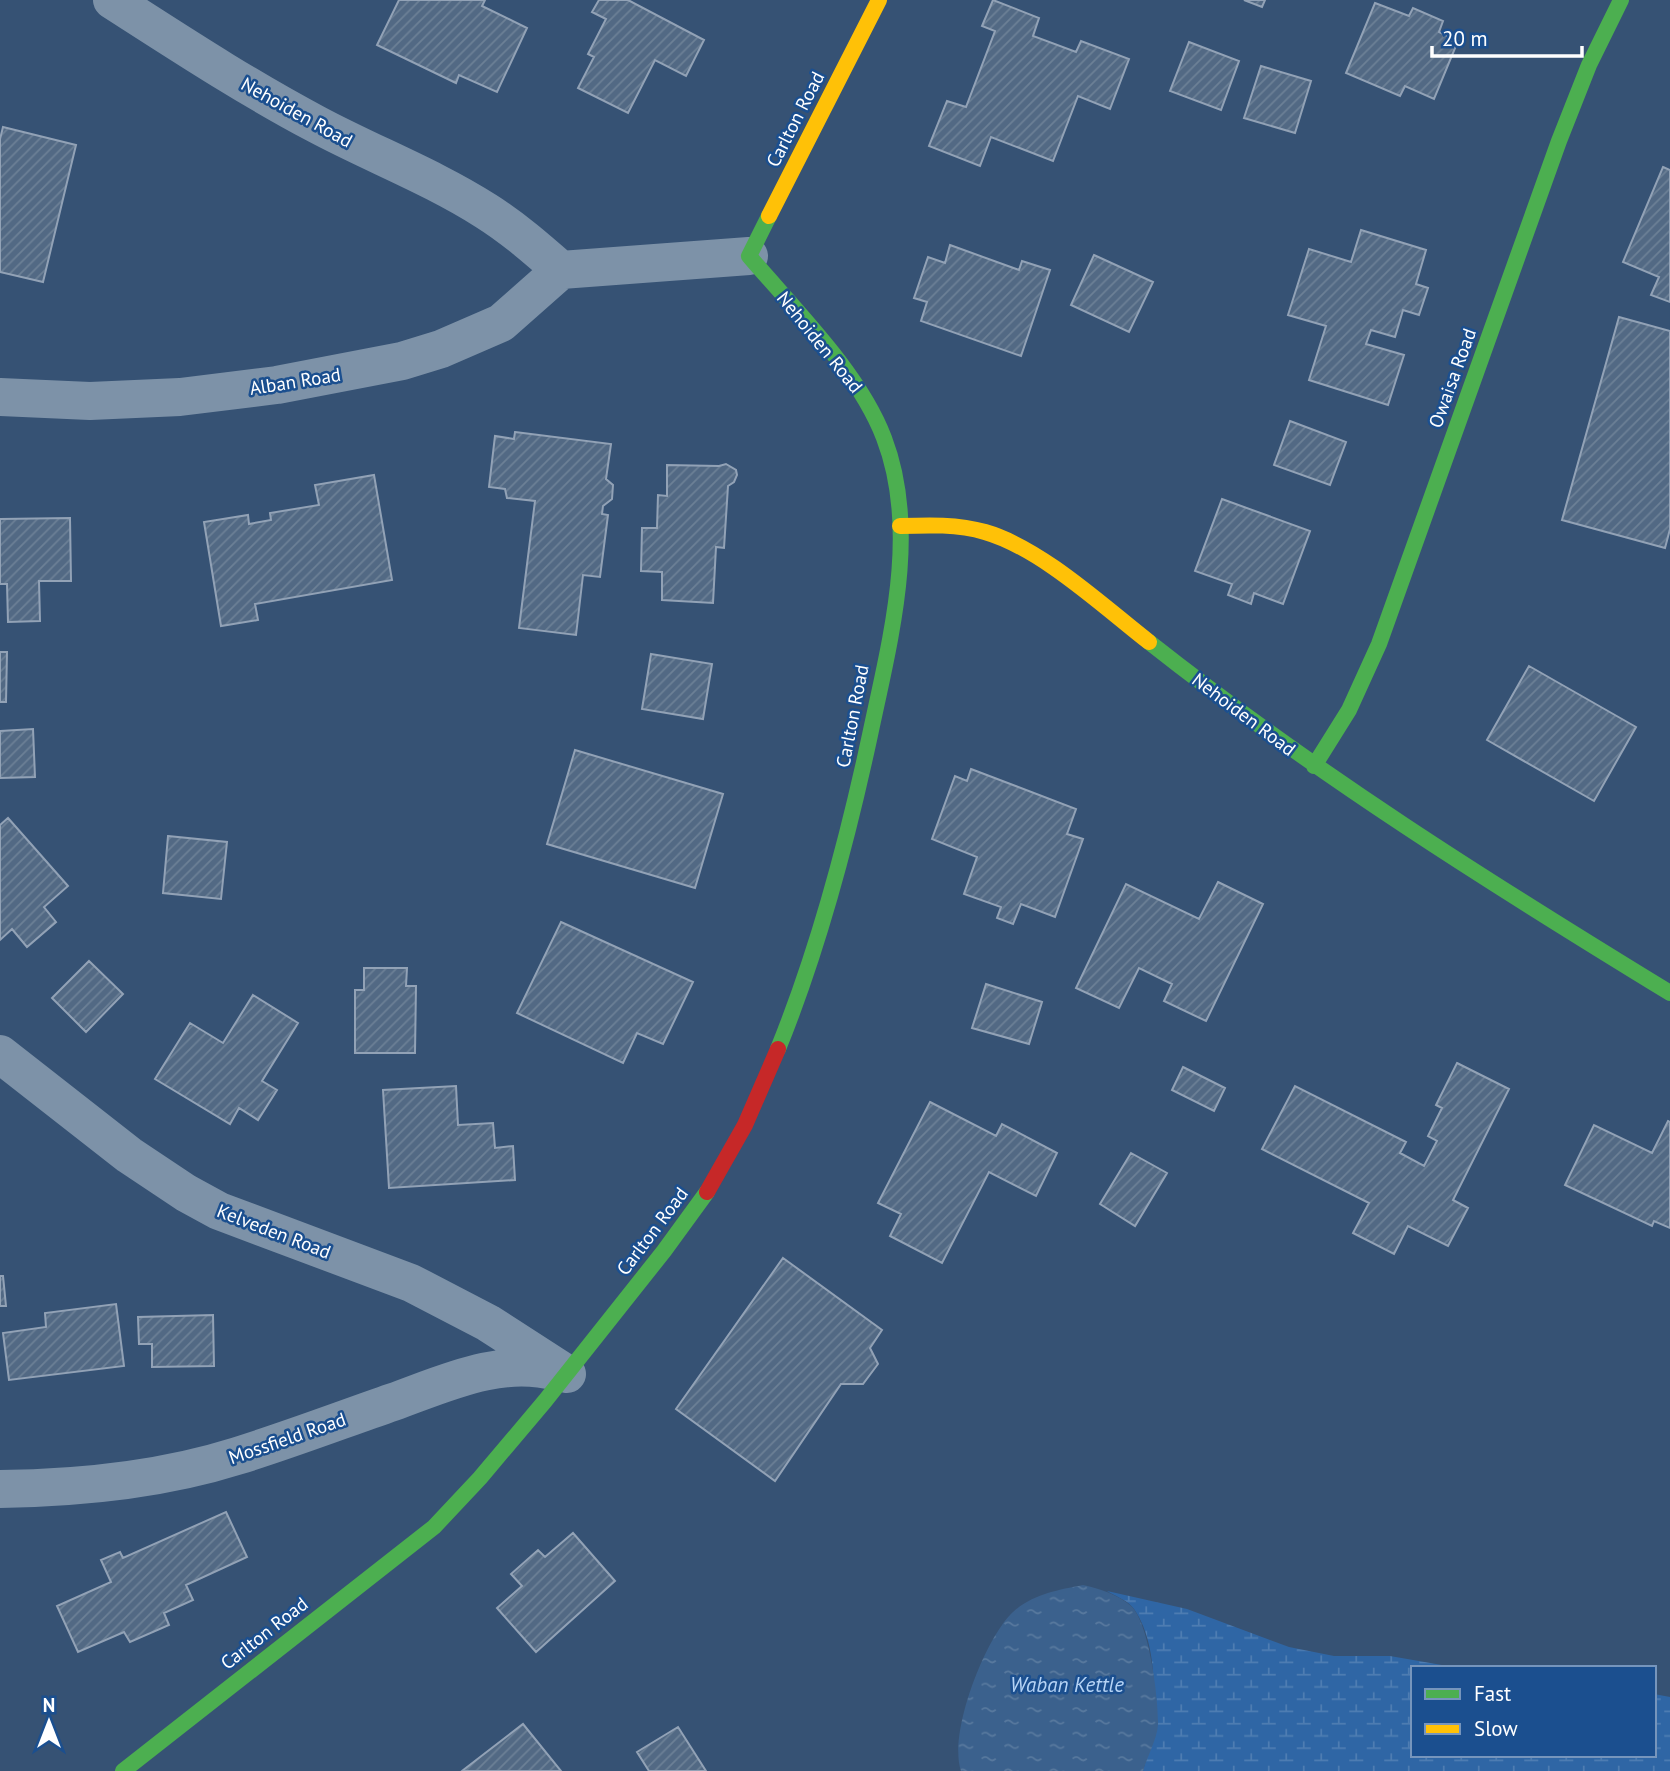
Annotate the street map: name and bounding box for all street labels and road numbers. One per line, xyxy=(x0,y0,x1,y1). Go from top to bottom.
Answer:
street label: Carlton Road xyxy=(761,67,829,171)
street label: Nehoiden Road xyxy=(237,72,357,152)
street label: Nehoiden Road xyxy=(772,286,868,398)
street label: Owaisa Road xyxy=(1423,325,1481,431)
street label: Alban Road xyxy=(248,362,342,400)
street label: Carlton Road xyxy=(830,663,874,769)
street label: Nehoiden Road xyxy=(1187,667,1301,761)
street label: Carlton Road xyxy=(611,1182,693,1280)
street label: Kelveden Road xyxy=(214,1198,334,1264)
street label: Mossfield Road xyxy=(225,1407,349,1469)
street label: Carlton Road xyxy=(216,1592,312,1674)

